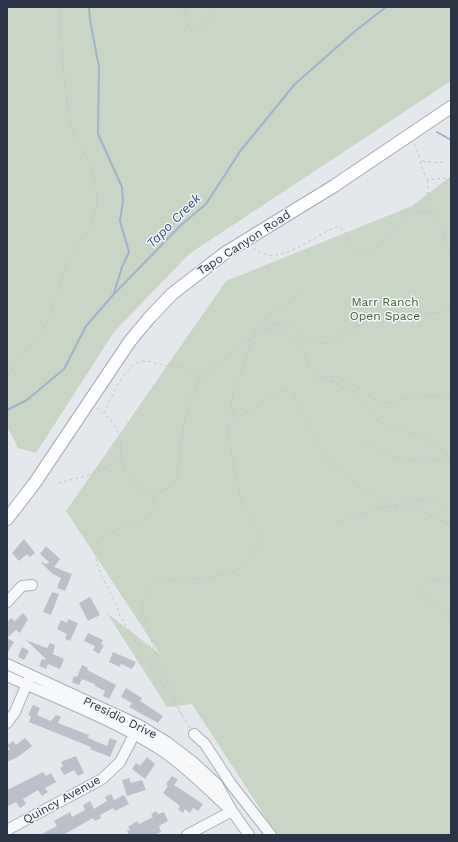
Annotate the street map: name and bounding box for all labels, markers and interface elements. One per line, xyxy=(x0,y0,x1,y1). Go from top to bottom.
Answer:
water label: Tapo Creek xyxy=(144,191,204,251)
street label: Tapo Canyon Road xyxy=(195,208,293,278)
park label: Marr Ranch Open Space xyxy=(350,295,420,323)
street label: Presidio Drive xyxy=(81,694,159,742)
street label: Quincy Avenue xyxy=(21,773,103,827)

